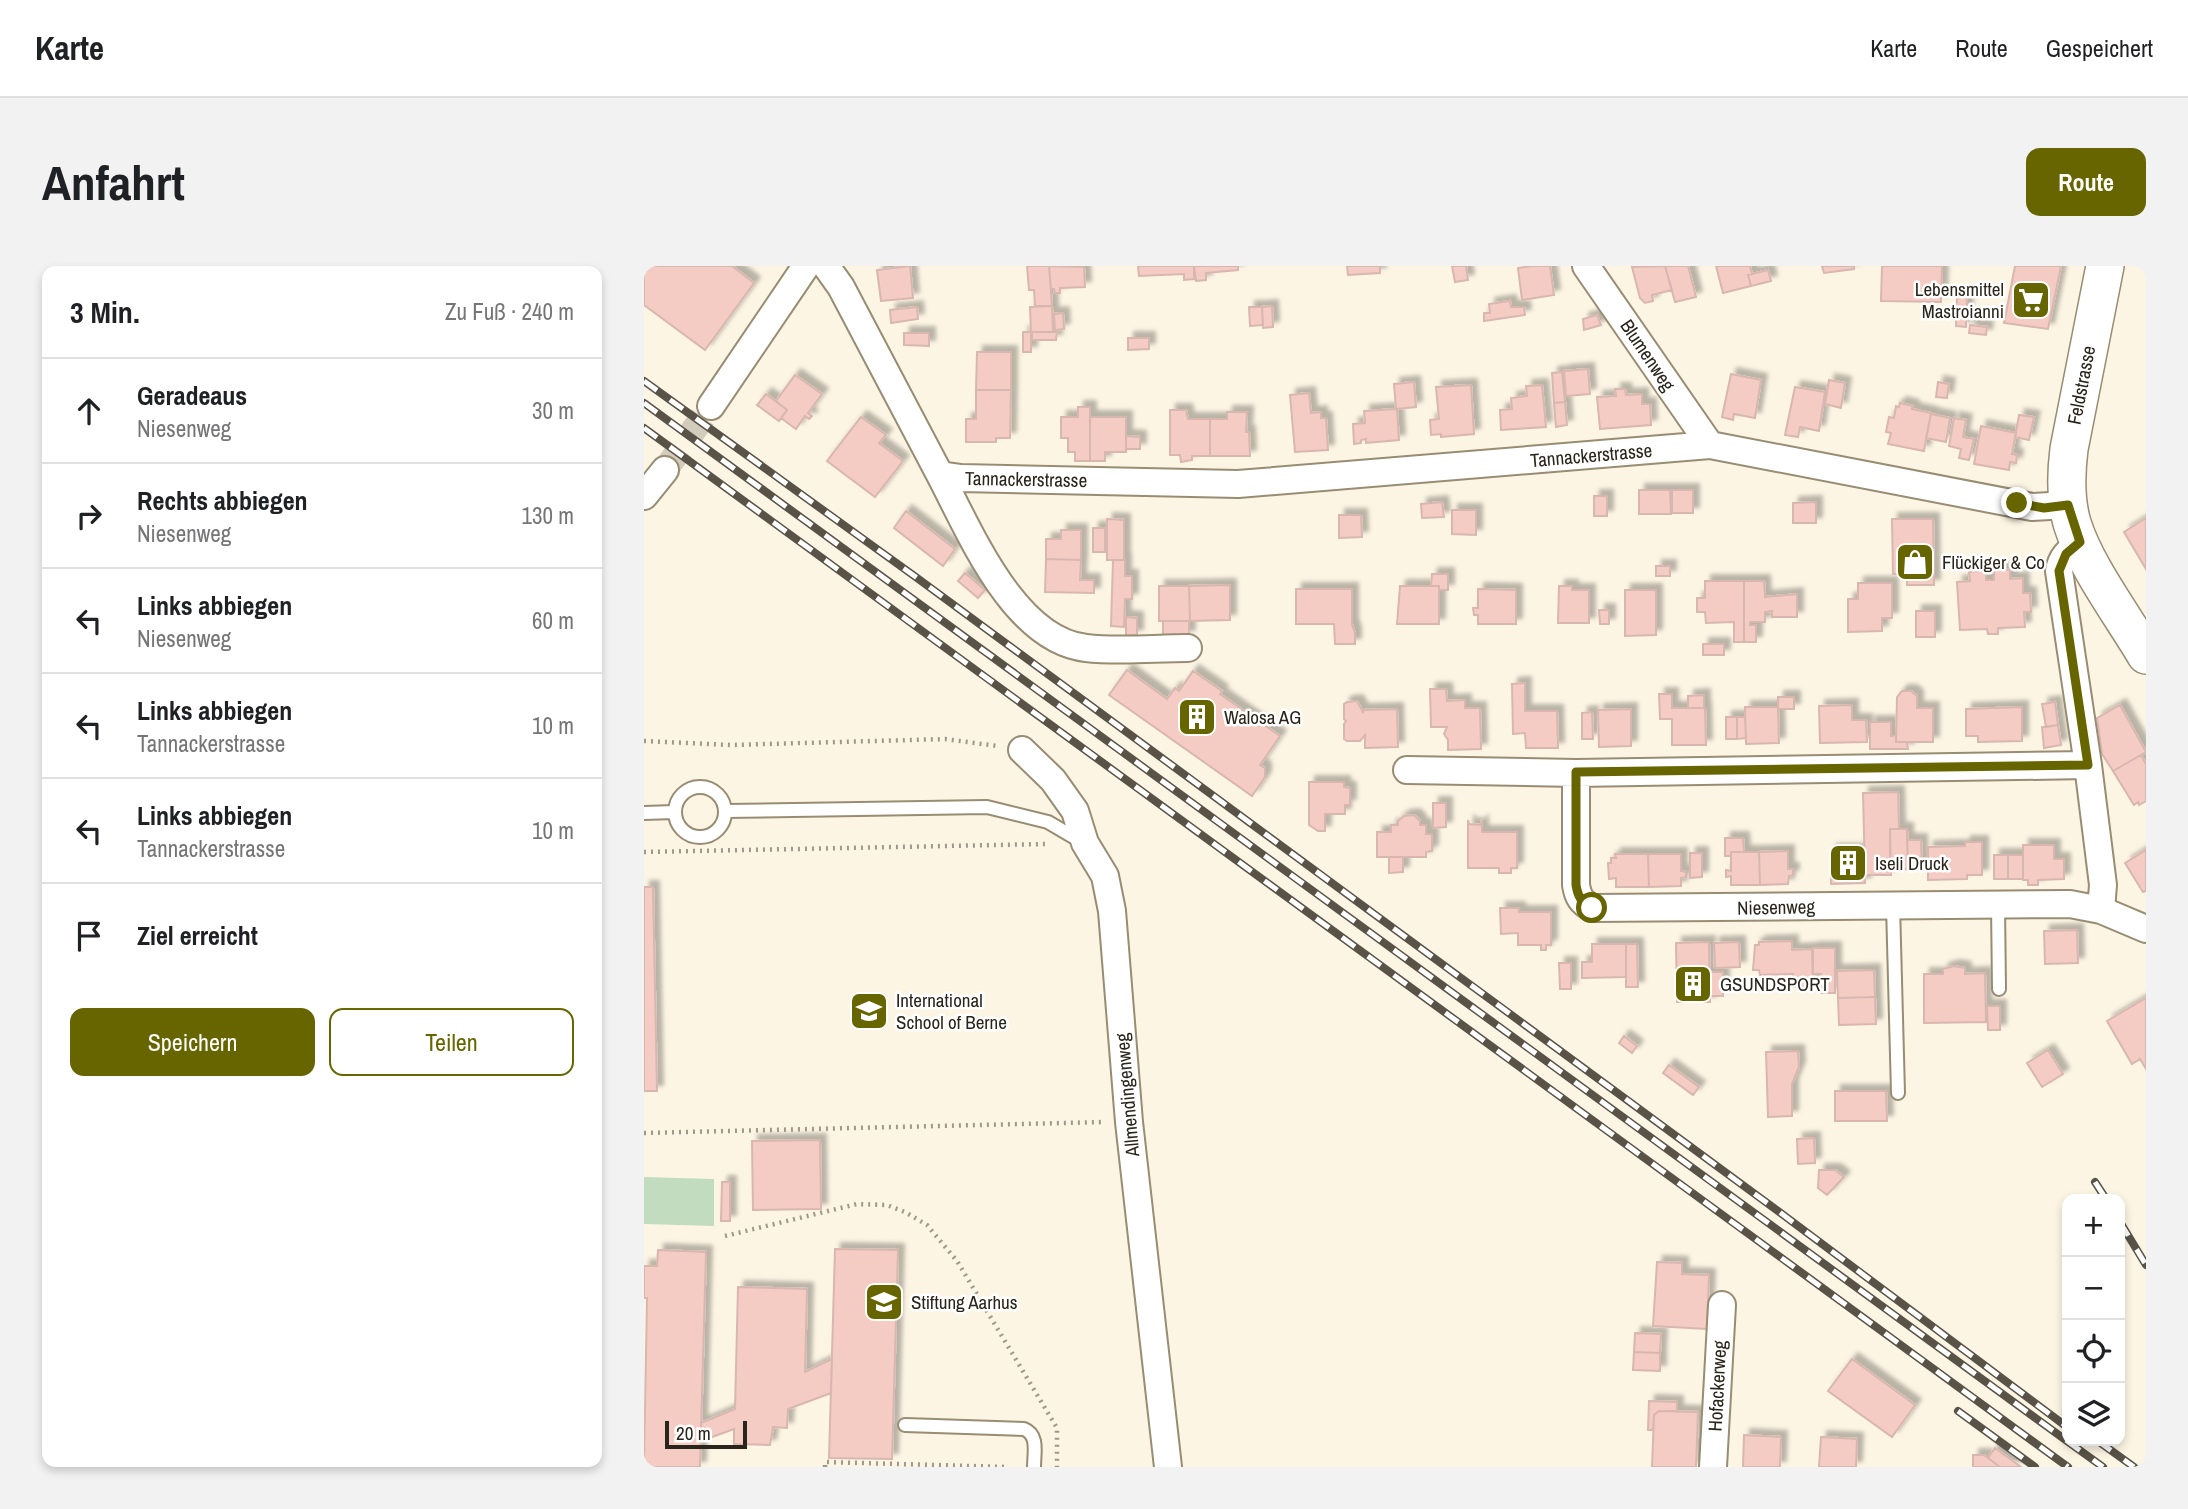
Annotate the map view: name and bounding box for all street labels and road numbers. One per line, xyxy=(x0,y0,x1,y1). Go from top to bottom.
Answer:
street label: Blumenweg xyxy=(1614,314,1682,396)
street label: Feldstrasse xyxy=(2061,343,2101,427)
street label: Tannackerstrasse xyxy=(1529,437,1653,473)
street label: Tannackerstrasse xyxy=(965,465,1087,493)
street label: Niesenweg xyxy=(1737,893,1816,921)
street label: Allmendingenweg xyxy=(1109,1032,1145,1159)
street label: Hofackerweg xyxy=(1702,1340,1732,1432)

